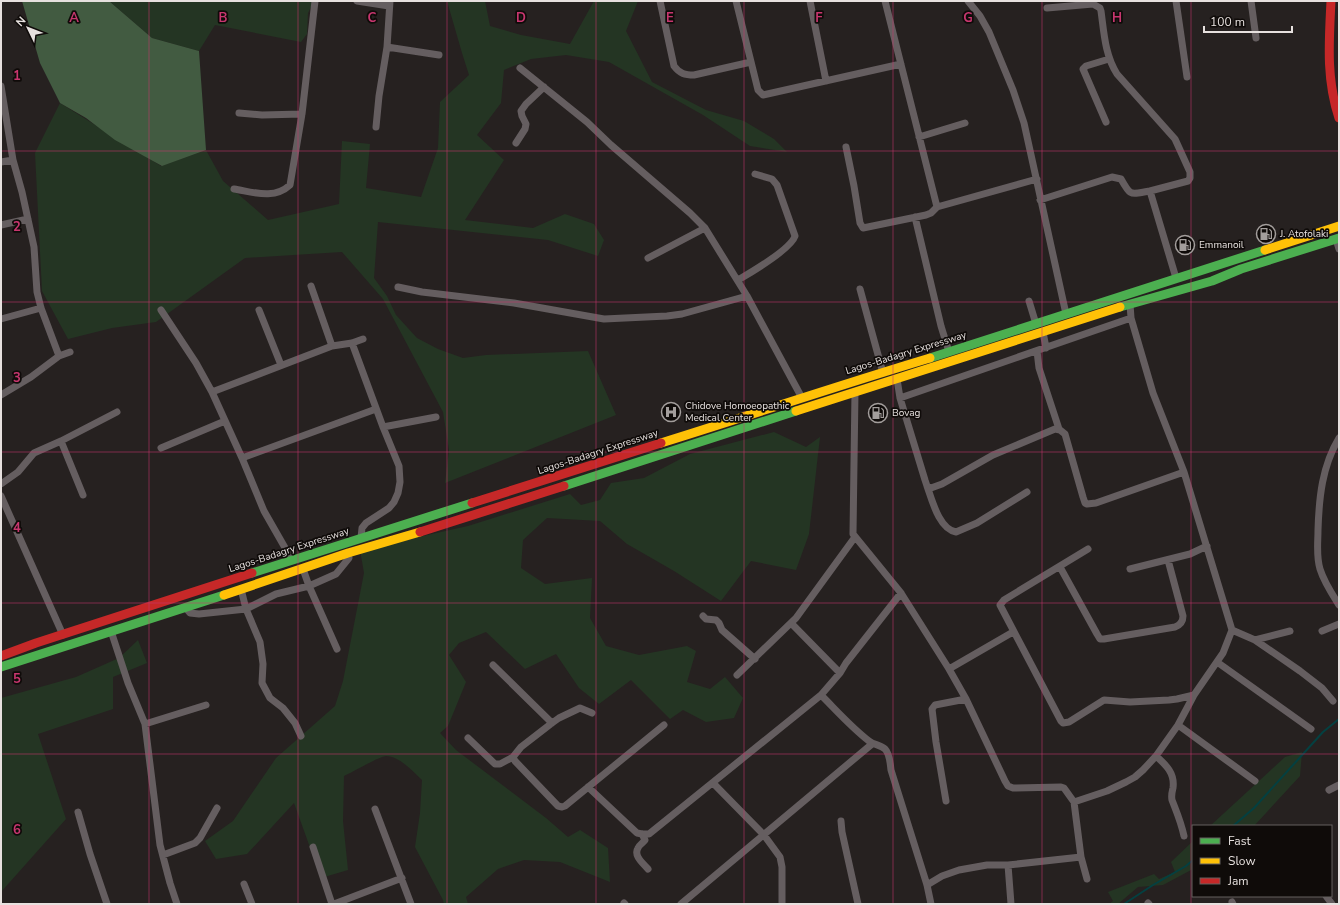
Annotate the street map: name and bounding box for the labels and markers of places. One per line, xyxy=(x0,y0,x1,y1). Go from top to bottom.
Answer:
fuel station icon: J. Atofolaki xyxy=(1255,223,1277,245)
place label: J. Atofolaki xyxy=(1279,227,1328,241)
fuel station icon: Emmanoil xyxy=(1174,234,1196,256)
place label: Emmanoil xyxy=(1199,238,1244,252)
place label: Chidove Homoeopathic Medical Center xyxy=(685,399,790,425)
hospital icon: Chidove Homoeopathic Medical Center xyxy=(660,401,682,423)
fuel station icon: Bovag xyxy=(867,402,889,424)
place label: Bovag xyxy=(892,406,921,420)

